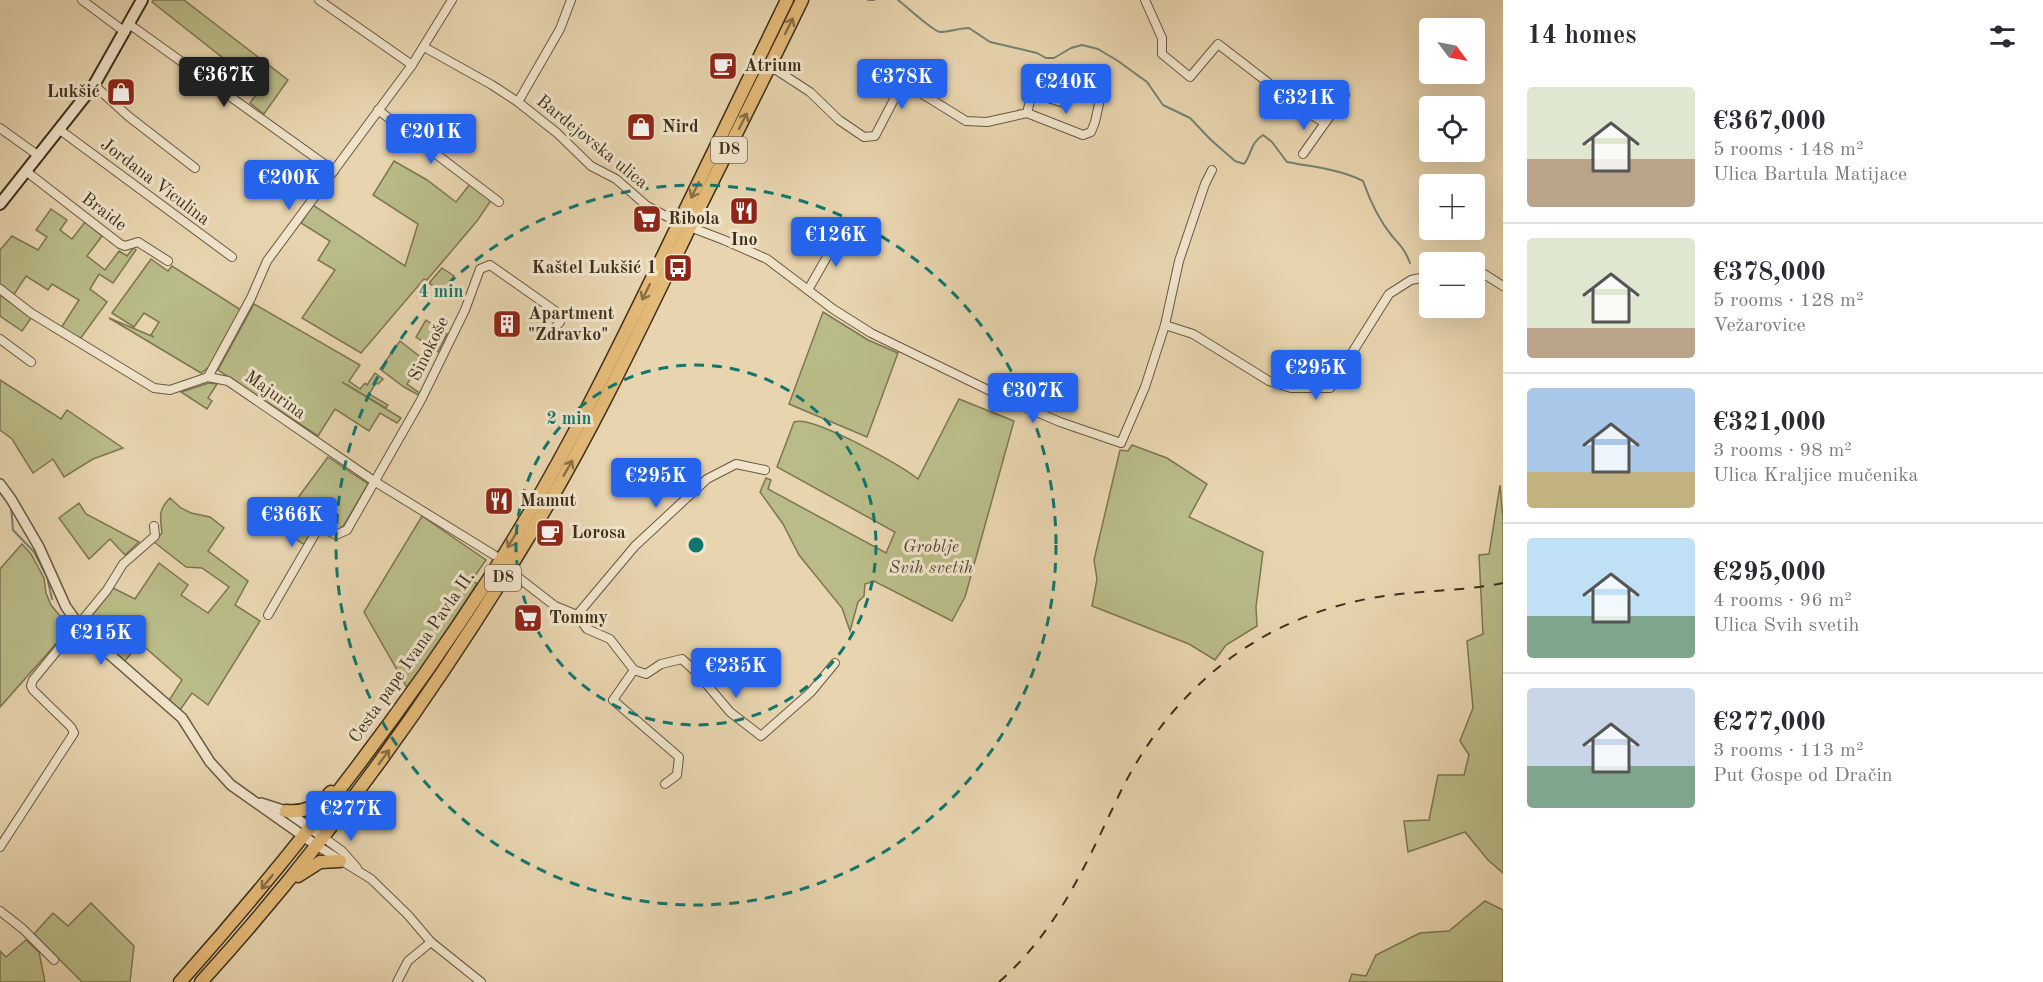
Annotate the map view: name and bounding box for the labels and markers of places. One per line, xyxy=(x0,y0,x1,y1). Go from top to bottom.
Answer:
cafe icon: Atrium xyxy=(707,50,739,82)
pin: €367K xyxy=(182,57,266,108)
place label: Atrium xyxy=(744,57,802,75)
pin: €378K xyxy=(860,59,944,110)
pin: €240K xyxy=(1024,64,1108,115)
shop icon: Lukšić xyxy=(105,76,137,108)
pin: €321K xyxy=(1262,80,1346,131)
place label: Lukšić xyxy=(46,83,100,101)
shop icon: Nird xyxy=(625,111,657,143)
pin: €201K xyxy=(389,114,473,165)
place label: Nird xyxy=(662,118,699,136)
pin: €200K xyxy=(247,160,331,211)
restaurant icon: Ino xyxy=(728,195,760,227)
supermarket icon: Ribola xyxy=(631,203,663,235)
place label: Ribola xyxy=(668,210,720,228)
pin: €126K xyxy=(794,217,878,268)
place label: Ino xyxy=(731,231,758,249)
bus stop icon: Kaštel Lukšić 1 xyxy=(662,252,694,284)
place label: Kaštel Lukšić 1 xyxy=(532,259,657,277)
place label: Apartment "Zdravko" xyxy=(528,305,615,344)
building icon: Apartment "Zdravko" xyxy=(491,308,523,340)
pin: €295K xyxy=(1274,350,1358,401)
pin: €307K xyxy=(991,373,1075,424)
pin: €295K xyxy=(614,458,698,509)
restaurant icon: Mamut xyxy=(483,485,515,517)
place label: Mamut xyxy=(520,492,576,510)
pin: €366K xyxy=(250,497,334,548)
cafe icon: Lorosa xyxy=(534,517,566,549)
place label: Lorosa xyxy=(571,524,626,542)
centre of rings xyxy=(686,535,706,555)
supermarket icon: Tommy xyxy=(512,602,544,634)
place label: Tommy xyxy=(549,609,608,627)
pin: €215K xyxy=(59,615,143,666)
pin: €235K xyxy=(694,648,778,699)
pin: €277K xyxy=(309,791,393,842)

